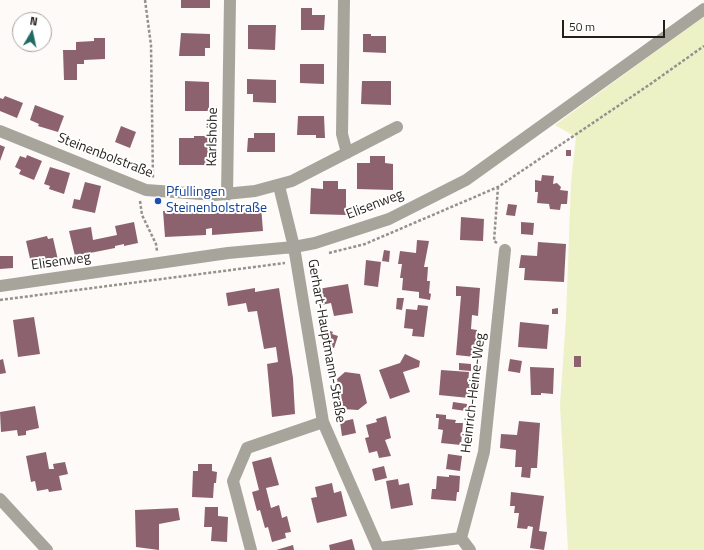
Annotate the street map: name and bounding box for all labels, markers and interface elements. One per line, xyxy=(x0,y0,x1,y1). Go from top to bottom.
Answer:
north arrow xyxy=(12,12,52,52)
scale bar xyxy=(564,12,667,38)
text: N xyxy=(29,13,39,30)
text: 50 m xyxy=(569,17,595,36)
street label: Karlshöhe xyxy=(204,107,222,167)
street label: Steinenbolstraße xyxy=(55,130,155,182)
place label: Pfullingen Steinenbolstraße xyxy=(166,185,267,218)
street label: Elisenweg xyxy=(344,186,406,224)
marker: Pfullingen Steinenbolstraße xyxy=(153,196,163,206)
street label: Elisenweg xyxy=(30,250,92,274)
street label: Gerhart-Hauptmann-Straße xyxy=(303,258,349,424)
street label: Heinrich-Heine-Weg xyxy=(458,332,490,454)

